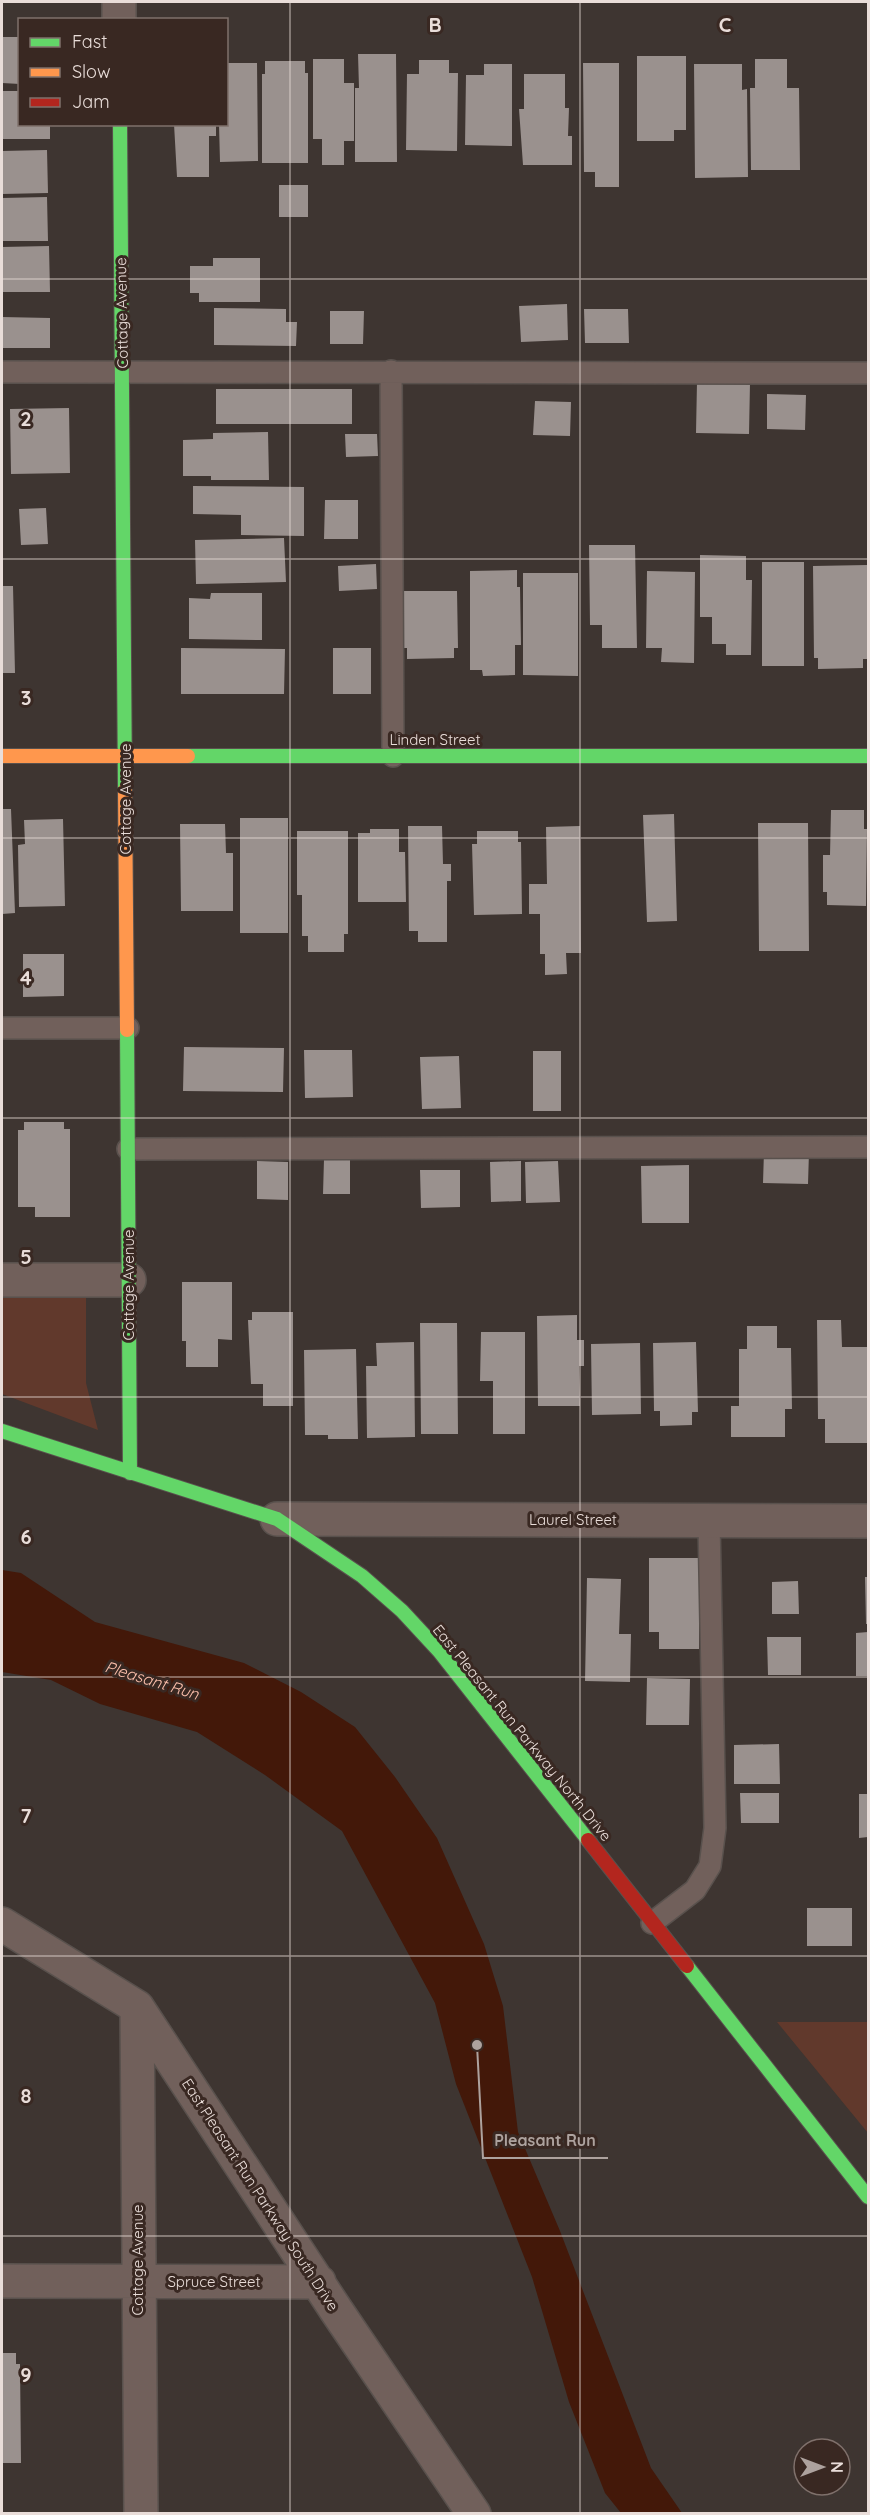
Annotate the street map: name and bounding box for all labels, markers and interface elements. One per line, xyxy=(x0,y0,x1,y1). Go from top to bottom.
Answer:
text: B xyxy=(428,12,442,37)
text: C xyxy=(719,12,732,37)
legend xyxy=(18,18,228,126)
text: Fast xyxy=(72,30,107,53)
text: Slow xyxy=(72,60,110,83)
text: Jam xyxy=(72,90,110,113)
street label: Cottage Avenue xyxy=(111,257,132,369)
text: 2 xyxy=(20,406,32,431)
text: 3 xyxy=(21,685,31,710)
street label: Linden Street xyxy=(389,730,481,749)
street label: Cottage Avenue xyxy=(116,743,135,855)
text: 4 xyxy=(20,965,32,990)
street label: Cottage Avenue xyxy=(119,1229,138,1341)
text: 5 xyxy=(20,1244,32,1269)
street label: Laurel Street xyxy=(529,1510,617,1529)
text: 6 xyxy=(20,1524,32,1549)
street label: East Pleasant Run Parkway North Drive xyxy=(429,1620,616,1845)
water label: Pleasant Run xyxy=(103,1656,202,1704)
text: 7 xyxy=(21,1803,32,1828)
street label: East Pleasant Run Parkway South Drive xyxy=(178,2075,343,2315)
text: 8 xyxy=(21,2083,32,2108)
callout: Pleasant Run xyxy=(483,2124,608,2158)
text: Pleasant Run xyxy=(494,2130,596,2150)
street label: Cottage Avenue xyxy=(128,2204,147,2316)
street label: Spruce Street xyxy=(167,2272,261,2291)
text: 9 xyxy=(20,2362,32,2387)
north arrow xyxy=(792,2437,852,2497)
text: N xyxy=(827,2461,847,2473)

